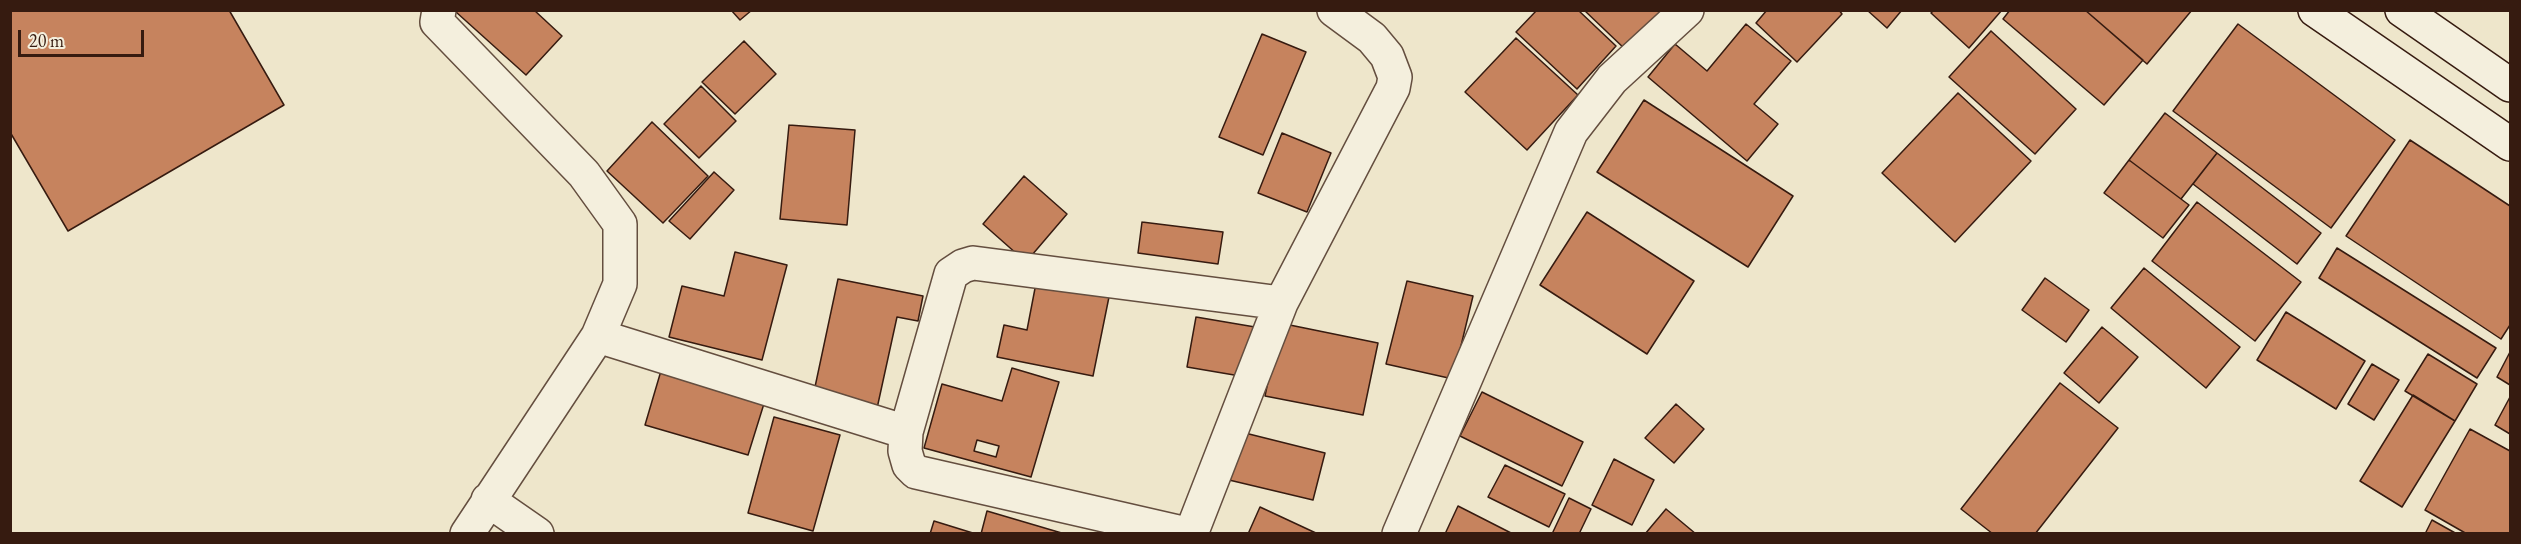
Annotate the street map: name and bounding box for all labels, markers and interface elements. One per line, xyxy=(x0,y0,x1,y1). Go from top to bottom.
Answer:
scale bar xyxy=(21,18,147,56)
text: 20 m xyxy=(29,29,64,52)

